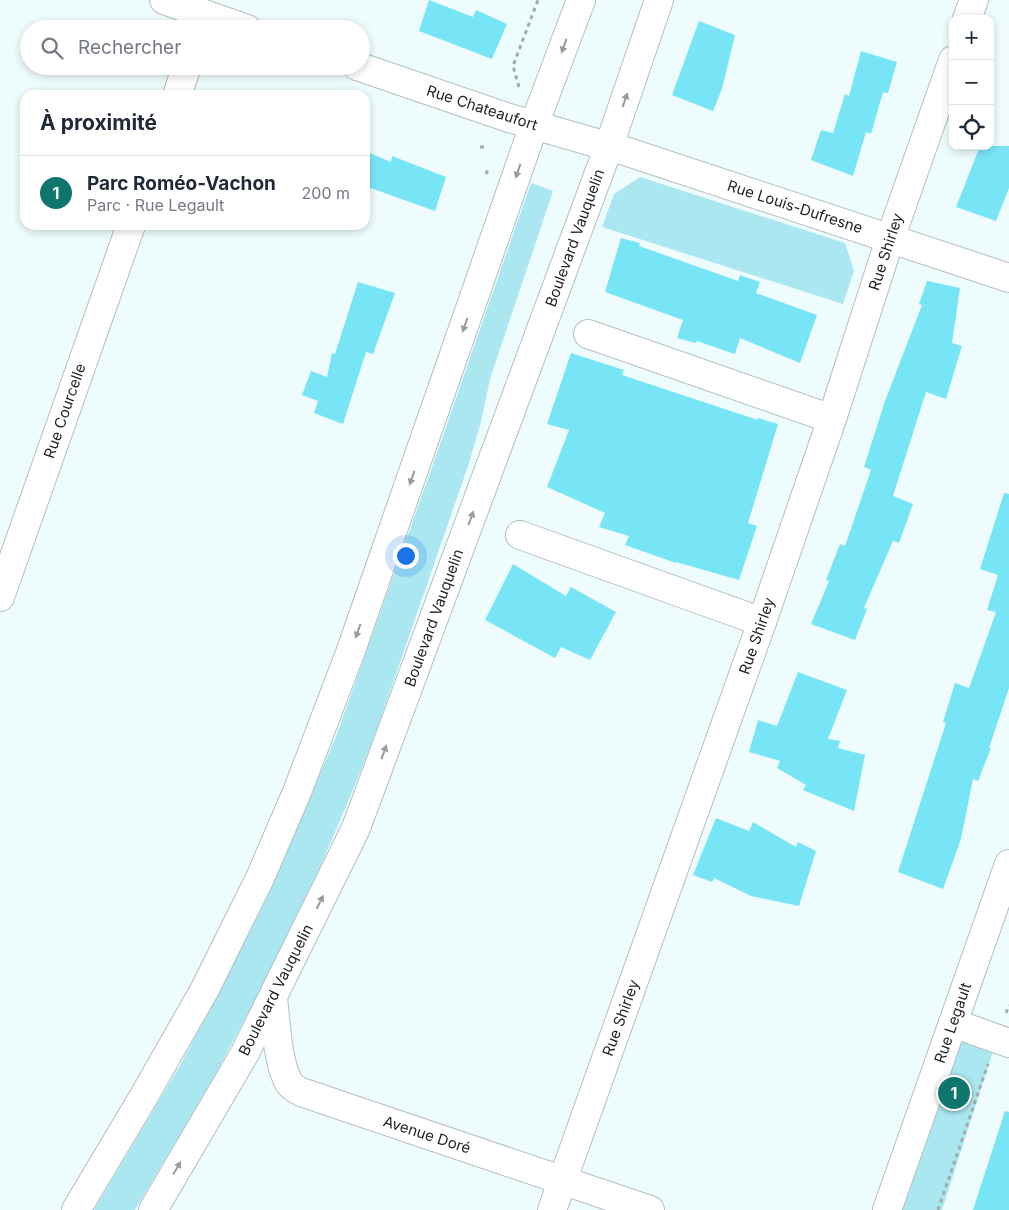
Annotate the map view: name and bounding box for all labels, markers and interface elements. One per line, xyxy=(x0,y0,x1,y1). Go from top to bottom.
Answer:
map controls xyxy=(949,15,994,150)
button: + xyxy=(949,15,994,60)
search box xyxy=(20,20,370,75)
icon: search xyxy=(38,34,66,62)
text: Rechercher xyxy=(78,36,181,59)
one-way arrow xyxy=(560,39,568,54)
button: − xyxy=(949,60,994,105)
street label: Rue Chateaufort xyxy=(424,81,540,134)
one-way arrow xyxy=(621,92,629,107)
button: locate xyxy=(949,105,994,150)
text: À proximité xyxy=(40,110,157,135)
one-way arrow xyxy=(514,164,522,179)
street label: Boulevard Vauquelin xyxy=(541,166,608,309)
text: Parc Roméo-Vachon xyxy=(87,172,276,195)
street label: Rue Louis-Dufresne xyxy=(725,176,865,237)
text: 1 xyxy=(53,183,59,203)
text: 200 m xyxy=(302,183,350,203)
text: Parc · Rue Legault xyxy=(87,195,224,215)
street label: Rue Shirley xyxy=(864,210,907,293)
one-way arrow xyxy=(461,317,468,332)
street label: Rue Courcelle xyxy=(39,361,90,461)
one-way arrow xyxy=(407,471,415,486)
one-way arrow xyxy=(467,510,475,525)
your location xyxy=(393,543,419,569)
street label: Boulevard Vauquelin xyxy=(400,546,467,689)
street label: Rue Shirley xyxy=(735,594,779,677)
one-way arrow xyxy=(353,624,361,639)
one-way arrow xyxy=(381,745,388,760)
one-way arrow xyxy=(316,895,324,909)
street label: Boulevard Vauquelin xyxy=(234,921,317,1059)
street label: Rue Shirley xyxy=(598,976,643,1059)
street label: Rue Legault xyxy=(930,980,975,1066)
pin: 1 xyxy=(938,1074,970,1112)
street label: Avenue Doré xyxy=(381,1111,473,1158)
one-way arrow xyxy=(173,1161,182,1175)

